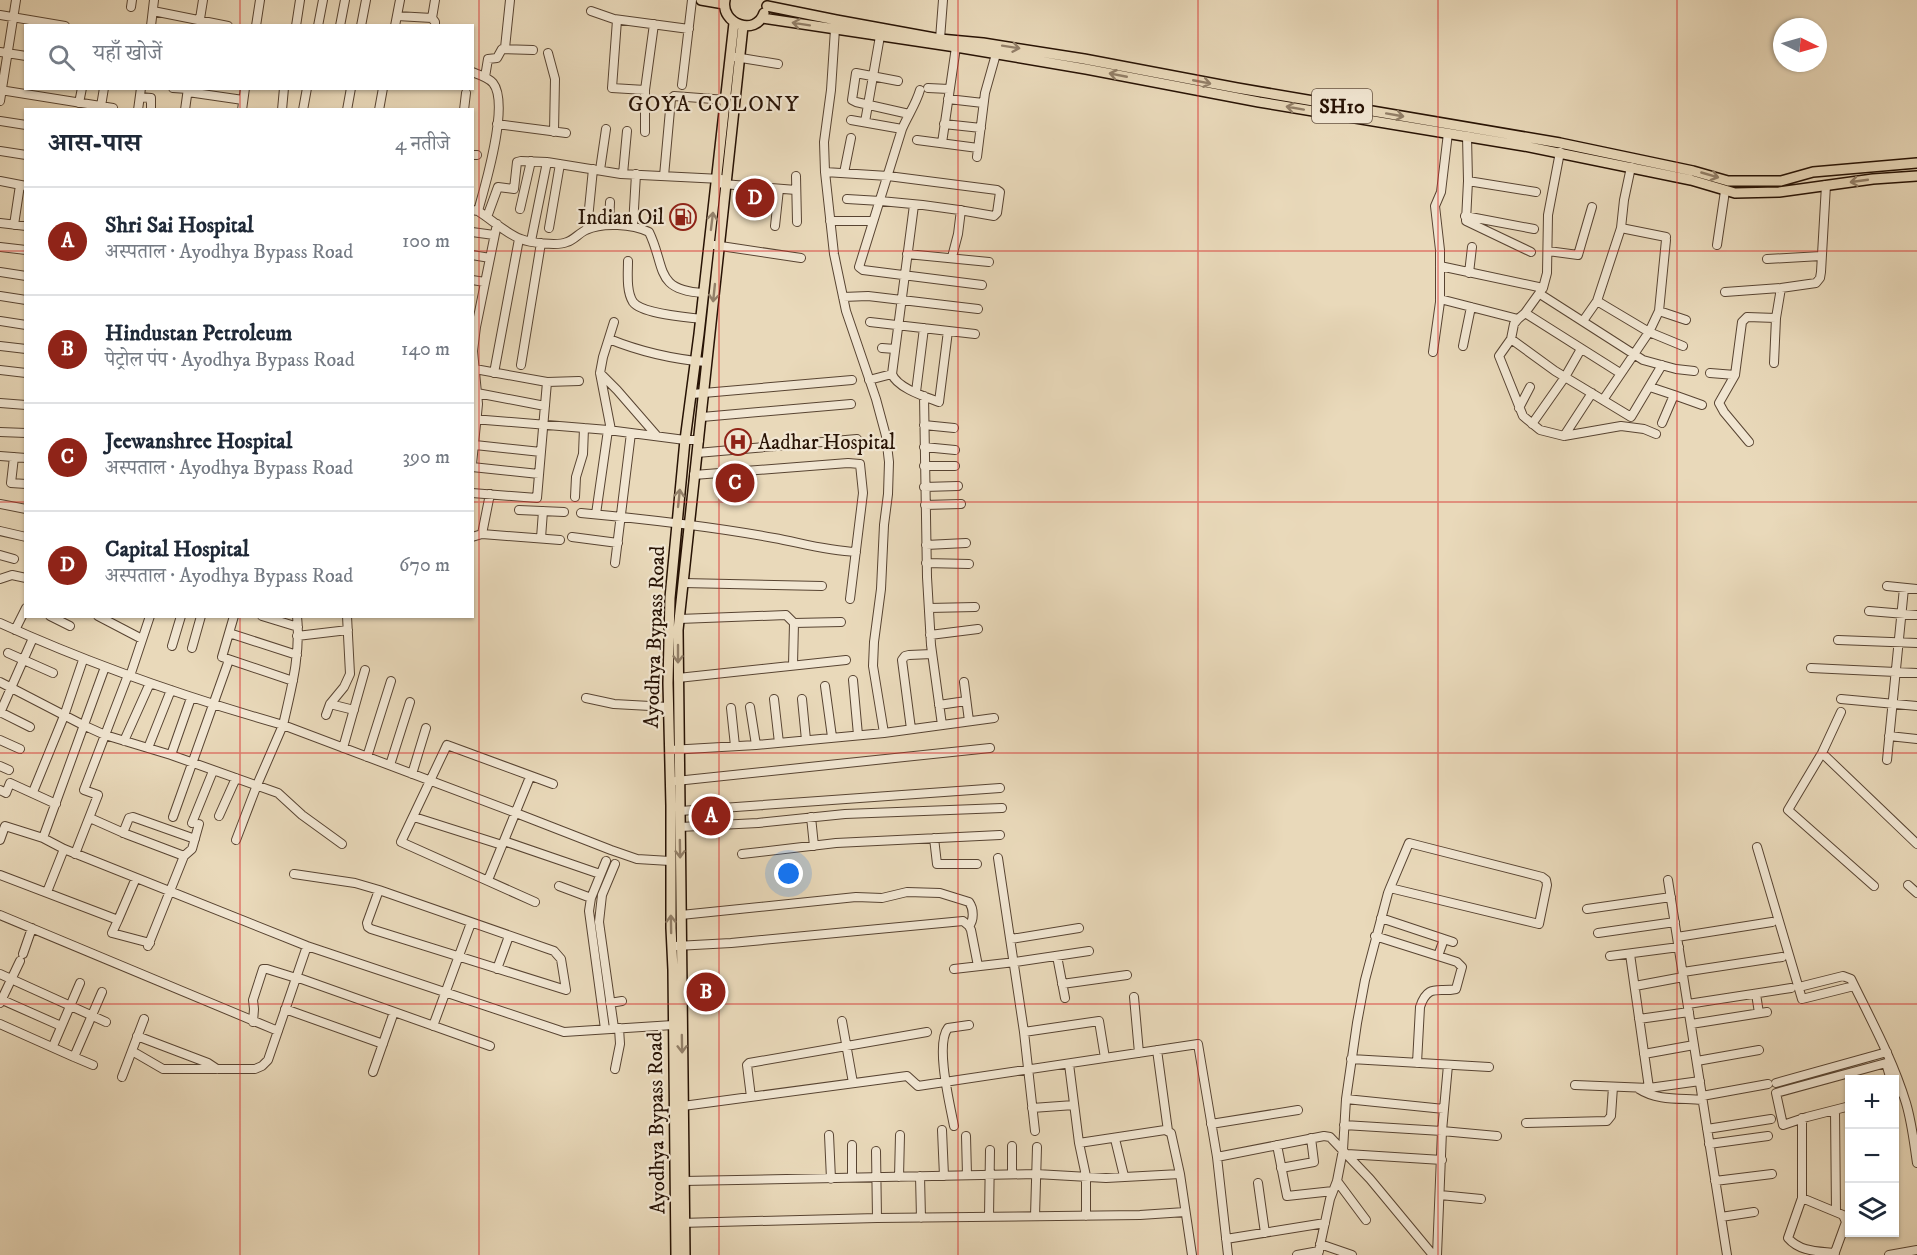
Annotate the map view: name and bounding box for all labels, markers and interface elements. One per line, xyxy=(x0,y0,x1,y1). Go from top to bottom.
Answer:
north arrow xyxy=(1773,18,1827,72)
one-way arrow xyxy=(792,19,812,30)
search box xyxy=(24,24,474,90)
text: यहाँ खोजें xyxy=(93,40,162,67)
icon: search xyxy=(45,41,78,74)
one-way arrow xyxy=(1000,42,1020,53)
one-way arrow xyxy=(1109,69,1128,80)
one-way arrow xyxy=(1192,77,1212,88)
road number: SH10 xyxy=(1312,89,1372,123)
district label: GOYA COLONY xyxy=(628,91,800,118)
one-way arrow xyxy=(1286,102,1306,113)
one-way arrow xyxy=(1384,110,1404,121)
text: आस-पास xyxy=(48,127,141,160)
text: 4 नतीजे xyxy=(395,132,450,157)
one-way arrow xyxy=(1700,170,1719,182)
pin: D xyxy=(736,176,774,220)
one-way arrow xyxy=(1849,176,1869,187)
fuel station icon: Indian Oil xyxy=(668,202,698,232)
place label: Indian Oil xyxy=(578,205,665,231)
text: Shri Sai Hospital xyxy=(105,212,254,239)
one-way arrow xyxy=(707,212,718,232)
text: A xyxy=(61,229,74,254)
text: 100 m xyxy=(402,229,450,254)
text: अस्पताल · Ayodhya Bypass Road xyxy=(105,240,353,265)
one-way arrow xyxy=(708,283,719,302)
text: Hindustan Petroleum xyxy=(105,320,292,347)
text: B xyxy=(61,337,74,362)
text: 140 m xyxy=(401,337,450,362)
text: पेट्रोल पंप · Ayodhya Bypass Road xyxy=(105,348,355,373)
hospital icon: Aadhar Hospital xyxy=(723,427,753,457)
text: Jeewanshree Hospital xyxy=(105,428,292,455)
place label: Aadhar Hospital xyxy=(758,430,896,456)
text: C xyxy=(61,445,74,470)
text: 390 m xyxy=(402,445,450,470)
text: अस्पताल · Ayodhya Bypass Road xyxy=(105,456,353,481)
pin: C xyxy=(716,460,754,506)
one-way arrow xyxy=(674,489,685,509)
text: Capital Hospital xyxy=(105,536,249,563)
street label: Ayodhya Bypass Road xyxy=(639,545,671,729)
text: D xyxy=(60,553,75,578)
text: 670 m xyxy=(399,553,450,578)
text: अस्पताल · Ayodhya Bypass Road xyxy=(105,564,353,589)
one-way arrow xyxy=(672,644,684,664)
pin: A xyxy=(692,794,730,838)
one-way arrow xyxy=(674,839,686,859)
your location xyxy=(774,859,803,888)
one-way arrow xyxy=(665,914,677,934)
pin: B xyxy=(686,970,726,1014)
street label: Ayodhya Bypass Road xyxy=(642,1031,672,1214)
one-way arrow xyxy=(677,1034,688,1054)
map controls xyxy=(1845,1075,1899,1237)
button: + xyxy=(1845,1075,1899,1129)
button: − xyxy=(1845,1129,1899,1183)
button: layers xyxy=(1845,1183,1899,1237)

